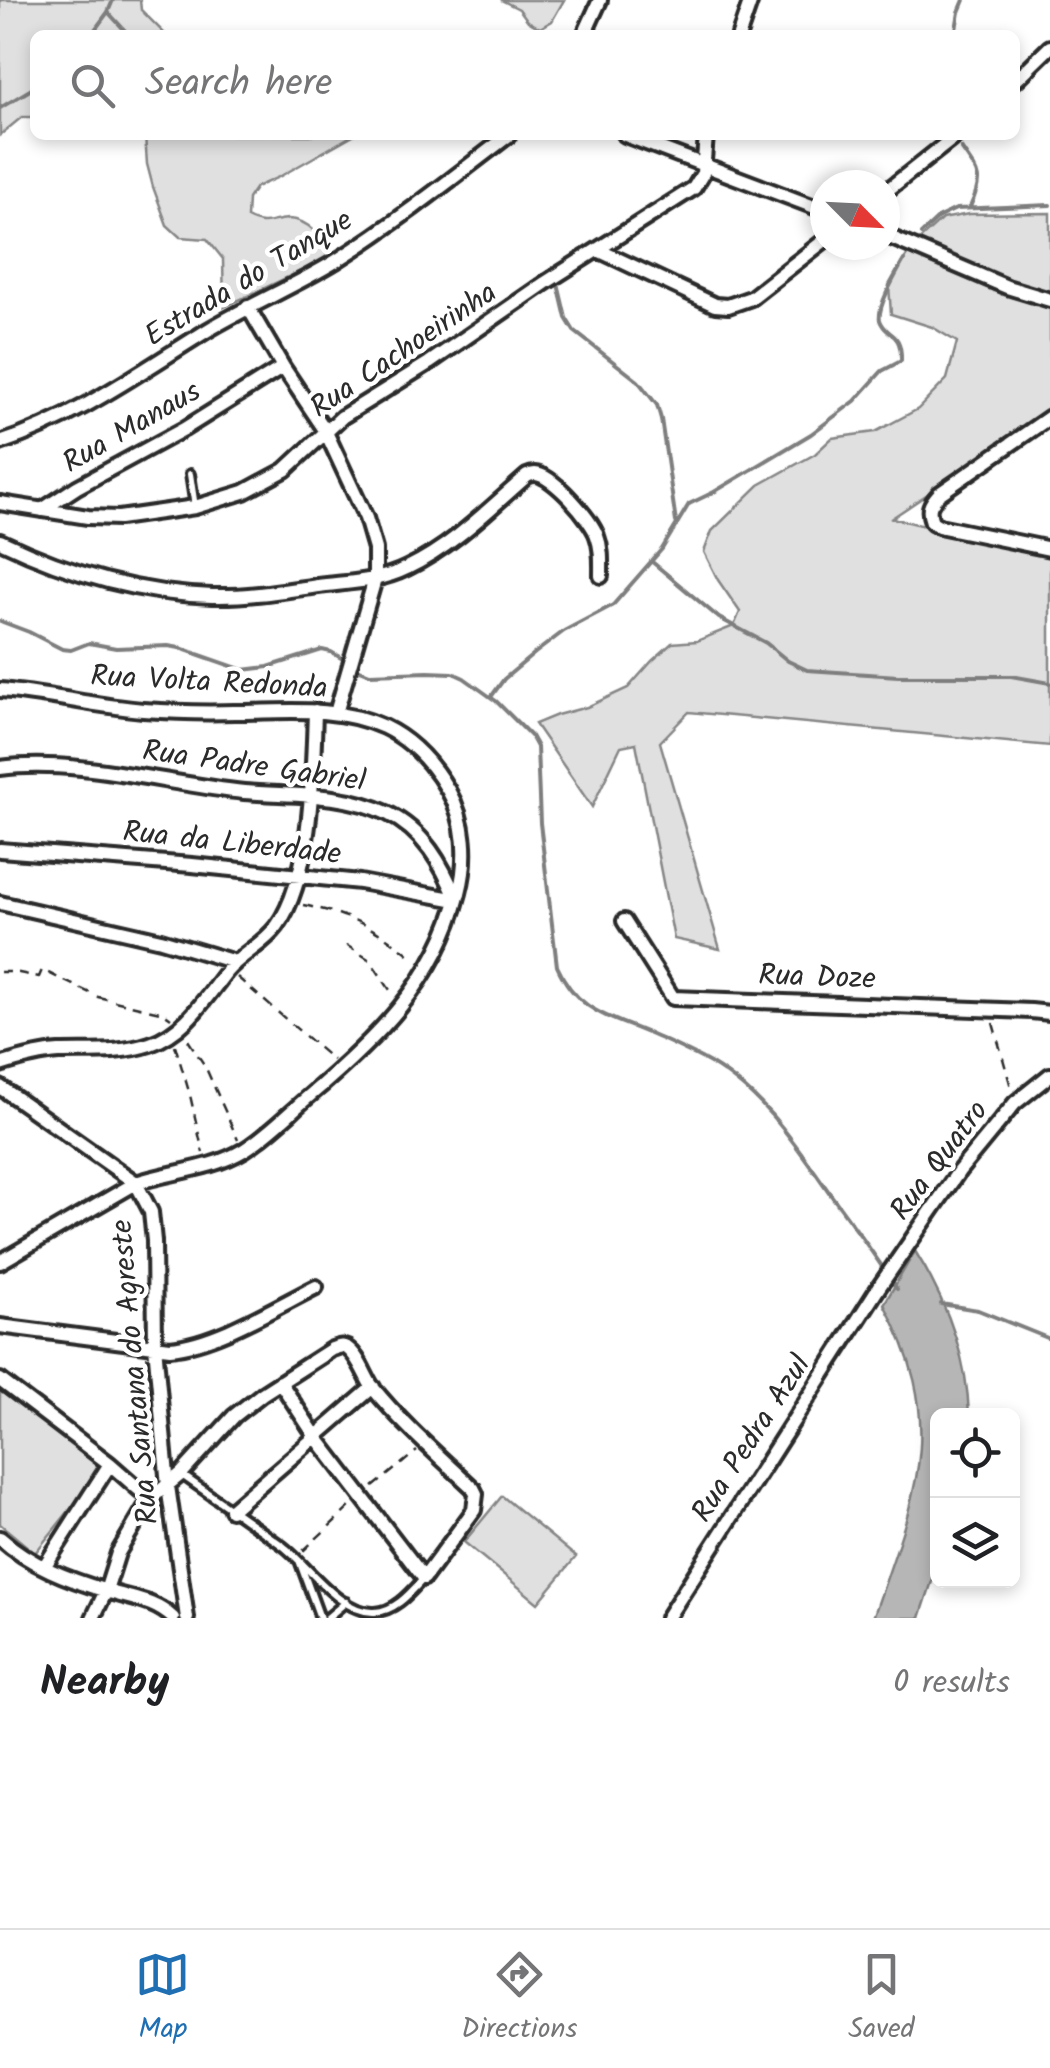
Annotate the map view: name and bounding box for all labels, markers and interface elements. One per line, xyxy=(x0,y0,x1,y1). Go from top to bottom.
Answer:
search box xyxy=(30,30,1020,140)
text: Search here xyxy=(145,55,332,115)
icon: search xyxy=(65,58,120,113)
north arrow xyxy=(810,170,900,260)
street label: Estrada do Tanque xyxy=(136,198,362,360)
street label: Rua Cachoeirinha xyxy=(301,270,507,432)
street label: Rua Manaus xyxy=(54,369,210,487)
street label: Rua Volta Redonda xyxy=(89,653,329,713)
street label: Rua Padre Gabriel xyxy=(139,728,369,806)
street label: Rua da Liberdade xyxy=(120,809,344,879)
street label: Rua Doze xyxy=(757,952,877,1004)
street label: Rua Quatro xyxy=(878,1090,1002,1232)
street label: Rua Santana do Agreste xyxy=(99,1217,173,1527)
street label: Rua Pedra Azul xyxy=(680,1345,824,1533)
map controls xyxy=(930,1408,1020,1588)
button: locate xyxy=(930,1408,1020,1498)
button: layers xyxy=(930,1498,1020,1588)
text: Nearby xyxy=(40,1650,169,1717)
text: 0 results xyxy=(893,1658,1010,1709)
tab: Map xyxy=(135,1947,190,2052)
tab: Directions xyxy=(461,1947,577,2052)
tab: Saved xyxy=(848,1947,915,2052)

